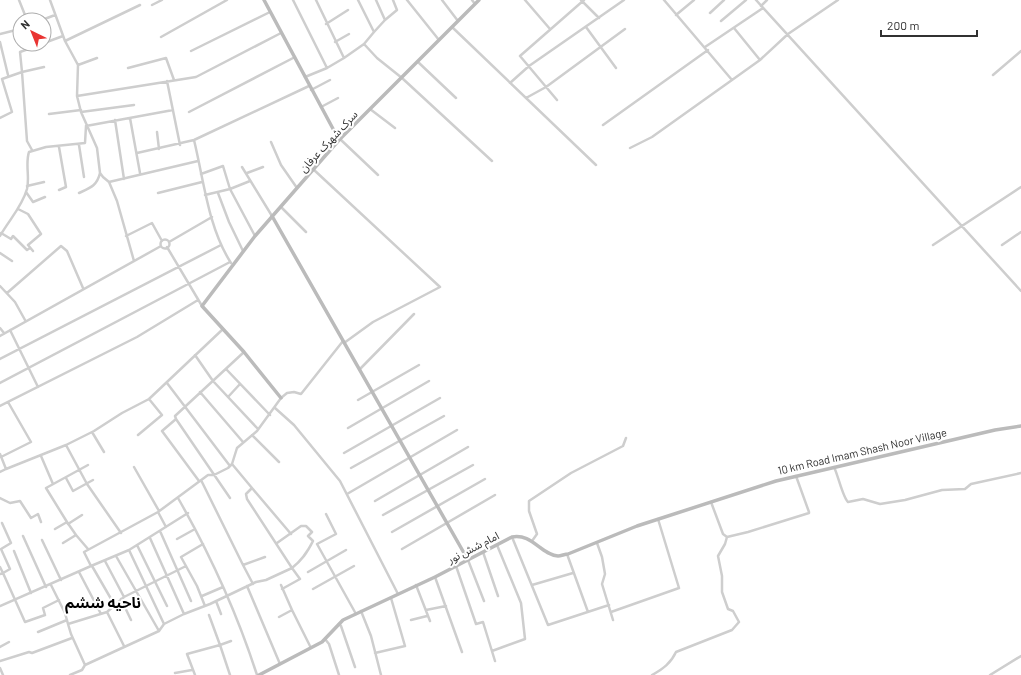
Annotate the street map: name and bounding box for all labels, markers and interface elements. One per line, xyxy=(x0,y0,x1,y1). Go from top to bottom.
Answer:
north arrow xyxy=(12,12,52,52)
scale bar xyxy=(881,12,977,38)
text: N xyxy=(18,17,32,32)
text: 200 m xyxy=(887,18,919,32)
street label: سرک شهرک عرفان xyxy=(296,107,361,175)
street label: 10 km Road Imam Shash Noor Village xyxy=(776,425,948,477)
street label: امام شش نور xyxy=(444,528,502,568)
district label: ناحیه ششم xyxy=(65,593,141,614)

